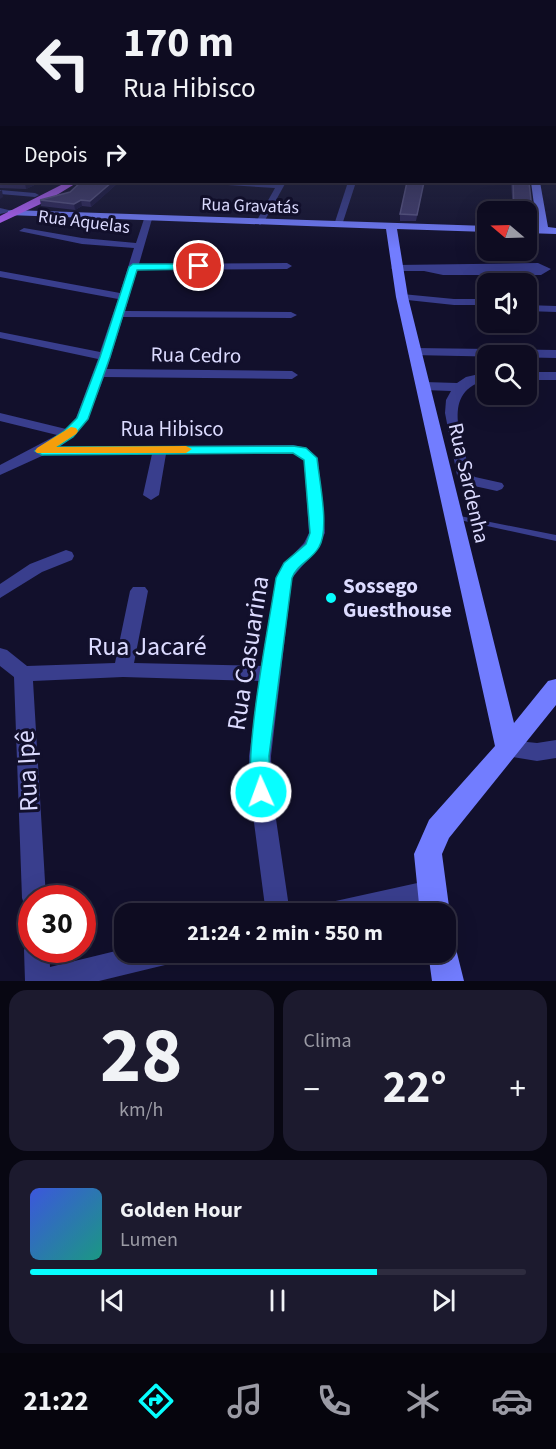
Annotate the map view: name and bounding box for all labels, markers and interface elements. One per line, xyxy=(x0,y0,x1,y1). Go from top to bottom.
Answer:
text: 170 m xyxy=(123,13,234,73)
icon: left xyxy=(24,24,102,102)
text: Rua Hibisco xyxy=(123,69,256,108)
icon: right xyxy=(99,138,132,171)
text: Depois xyxy=(24,139,87,171)
street label: Rua Gravatás xyxy=(201,192,299,220)
north arrow xyxy=(477,201,537,261)
map controls xyxy=(477,201,537,405)
street label: Rua Aquelas xyxy=(37,204,131,240)
pin xyxy=(173,240,224,291)
icon: arrive xyxy=(182,249,215,282)
button: sound xyxy=(477,273,537,333)
street label: Rua Cedro xyxy=(150,339,242,371)
button: search xyxy=(477,345,537,405)
street label: Rua Hibisco xyxy=(120,414,224,444)
street label: Rua Sardenha xyxy=(441,420,497,546)
place label: Sossego Guesthouse xyxy=(343,571,452,625)
street label: Rua Casuarina xyxy=(218,573,278,733)
marker: Sossego Guesthouse xyxy=(324,591,338,605)
street label: Rua Jacaré xyxy=(87,628,207,665)
street label: Rua Ipê xyxy=(6,729,48,813)
position arrow xyxy=(229,760,293,824)
speed limit sign: 30 xyxy=(18,885,96,963)
text: 21:24 · 2 min · 550 m xyxy=(187,917,383,949)
text: 28 xyxy=(100,1001,182,1112)
text: Clima xyxy=(304,1027,352,1055)
text: 22° xyxy=(383,1056,447,1120)
text: − xyxy=(304,1066,320,1113)
text: + xyxy=(510,1066,526,1113)
text: km/h xyxy=(119,1096,163,1124)
text: Golden Hour xyxy=(120,1194,242,1226)
text: Lumen xyxy=(120,1226,178,1254)
icon: previous xyxy=(96,1284,129,1317)
icon: pause xyxy=(261,1284,294,1317)
icon: next xyxy=(427,1284,460,1317)
icon: directions xyxy=(135,1380,177,1422)
icon: music xyxy=(224,1380,266,1422)
icon: phone xyxy=(313,1380,355,1422)
icon: climate xyxy=(402,1380,444,1422)
icon: car xyxy=(491,1380,533,1422)
text: 21:22 xyxy=(23,1382,89,1421)

